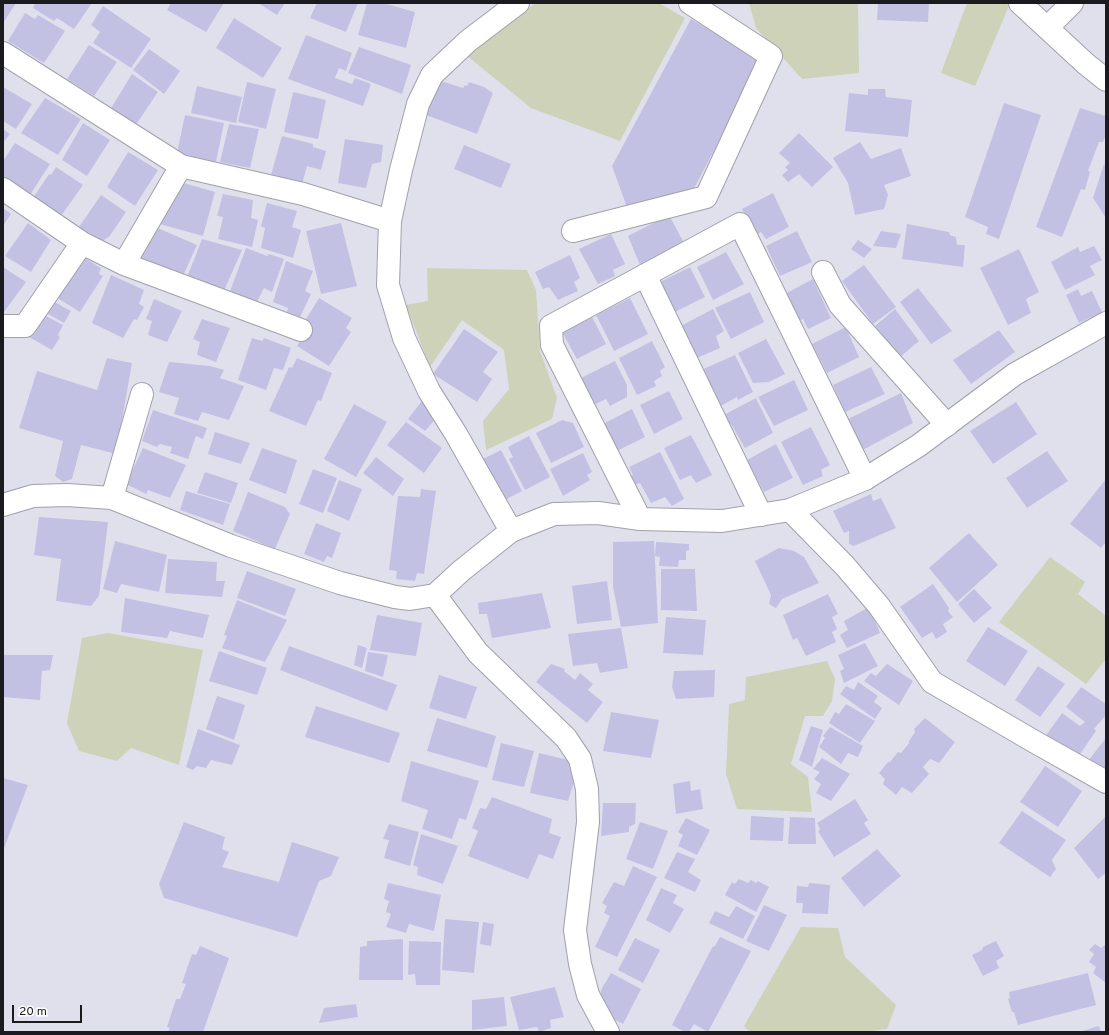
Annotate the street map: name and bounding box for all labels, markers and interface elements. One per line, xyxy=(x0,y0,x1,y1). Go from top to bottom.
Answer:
scale bar xyxy=(14,997,84,1023)
text: 20 m xyxy=(19,1004,47,1020)

